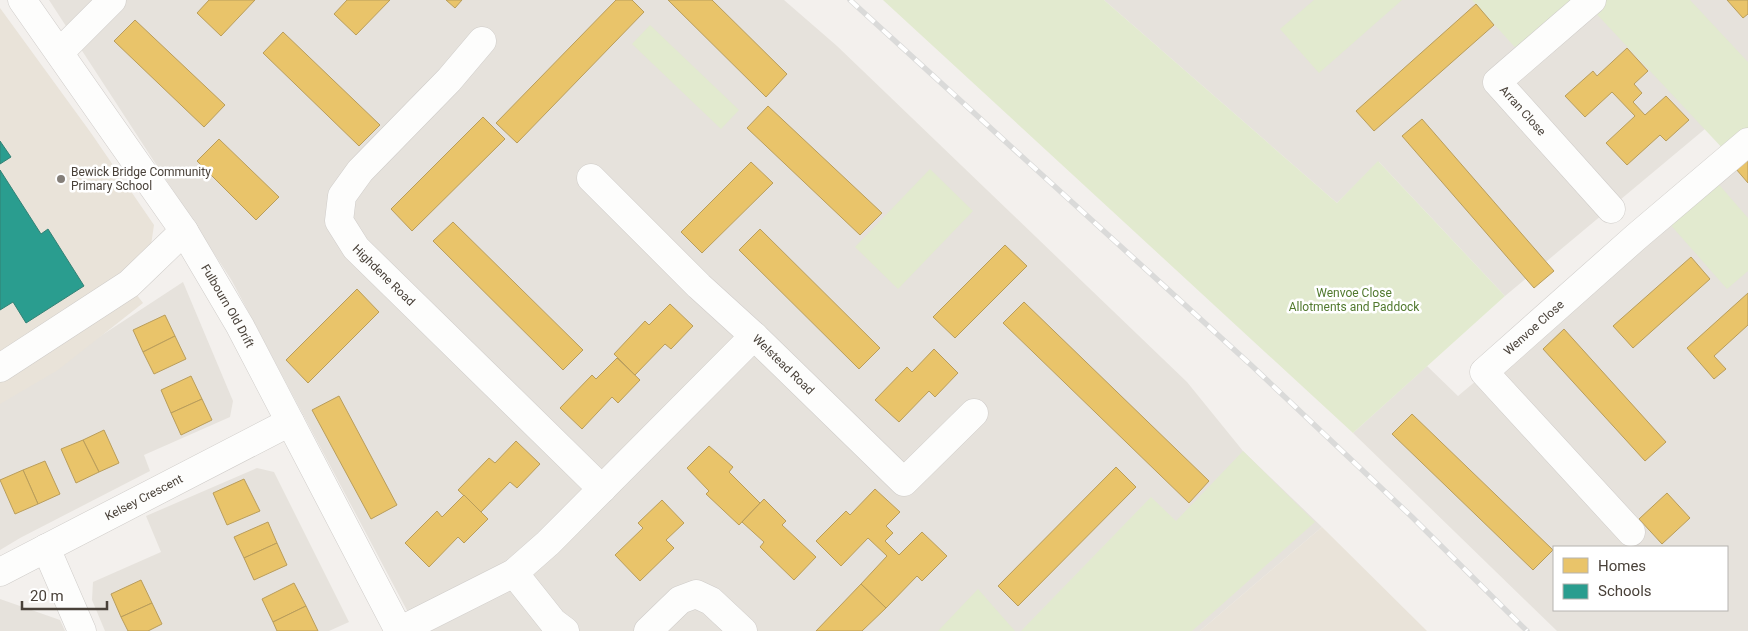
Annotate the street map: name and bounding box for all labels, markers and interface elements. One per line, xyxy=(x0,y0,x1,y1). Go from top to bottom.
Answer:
street label: Arran Close xyxy=(1497,83,1549,138)
place label: Bewick Bridge Community Primary School xyxy=(71,165,211,193)
marker: Bewick Bridge Community Primary School xyxy=(55,173,67,185)
street label: Highdene Road xyxy=(350,242,418,309)
street label: Fulbourn Old Drift xyxy=(198,262,257,350)
park label: Wenvoe Close Allotments and Paddock xyxy=(1289,286,1420,314)
street label: Wenvoe Close xyxy=(1501,297,1567,358)
street label: Welstead Road xyxy=(750,332,817,398)
street label: Kelsey Crescent xyxy=(103,472,185,523)
legend xyxy=(1553,546,1728,611)
text: Homes xyxy=(1598,557,1646,575)
scale bar xyxy=(22,578,108,610)
text: Schools xyxy=(1598,582,1652,600)
text: 20 m xyxy=(30,587,64,605)

